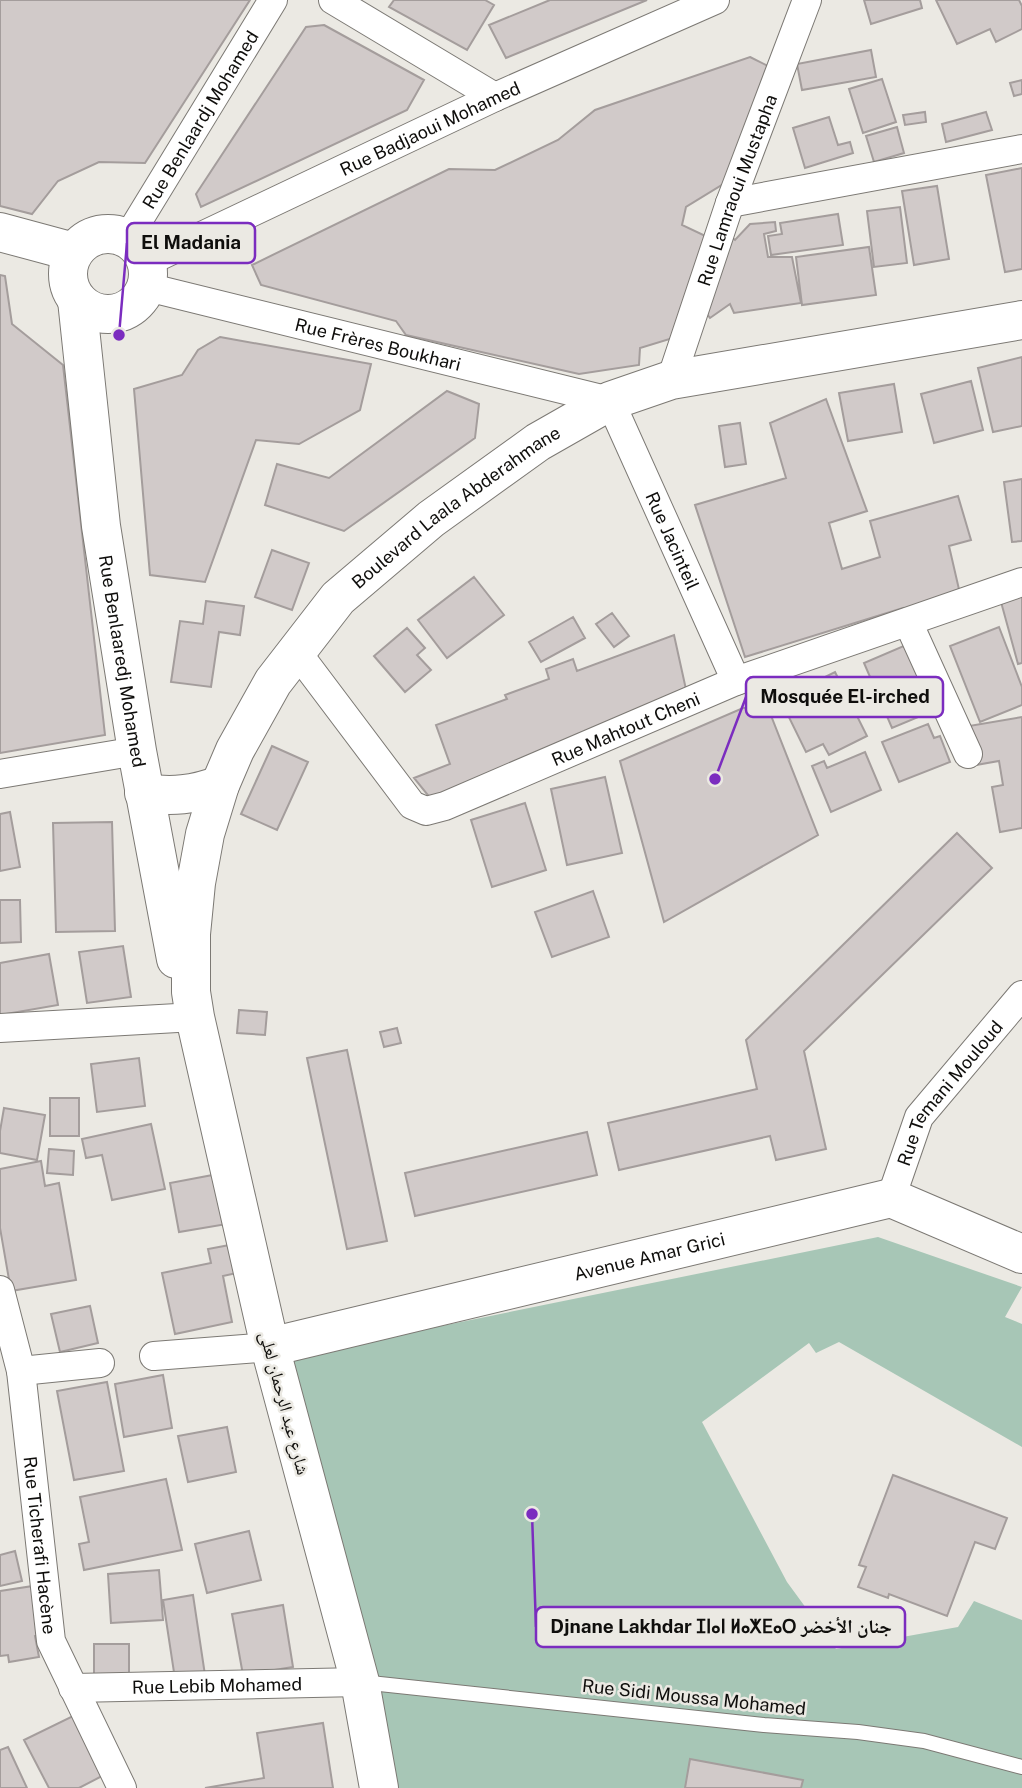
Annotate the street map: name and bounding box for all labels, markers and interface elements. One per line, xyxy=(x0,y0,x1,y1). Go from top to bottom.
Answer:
street label: Rue Benlaardj Mohamed xyxy=(138,27,262,212)
street label: Rue Badjaoui Mohamed xyxy=(336,77,523,180)
street label: Rue Lamraoui Mustapha xyxy=(693,91,781,289)
callout: El Madania xyxy=(127,223,255,263)
text: El Madania xyxy=(141,231,241,253)
street label: Rue Frères Boukhari xyxy=(293,313,463,374)
street label: Boulevard Laala Abderahmane xyxy=(347,421,564,592)
street label: Rue Jacinteil xyxy=(642,488,704,593)
street label: Rue Benlaaredj Mohamed xyxy=(95,553,150,769)
callout: Mosquée El-irched xyxy=(746,677,943,717)
text: Mosquée El-irched xyxy=(760,685,930,707)
street label: Rue Mahtout Cheni xyxy=(548,687,703,770)
street label: Rue Temani Mouloud xyxy=(892,1016,1007,1168)
street label: Avenue Amar Grici xyxy=(572,1228,727,1284)
street label: شارع عبد الرحمان لعلى xyxy=(255,1329,314,1477)
street label: Rue Ticherafi Hacène xyxy=(20,1455,61,1635)
callout: Djnane Lakhdar ⵊⵏⴰⵏ ⵍⴰⵅⴹⴰⵔ جنان الأخضر xyxy=(536,1607,905,1647)
text: Djnane Lakhdar ⵊⵏⴰⵏ ⵍⴰⵅⴹⴰⵔ جنان الأخضر xyxy=(550,1615,892,1638)
street label: Rue Lebib Mohamed xyxy=(132,1673,302,1697)
street label: Rue Sidi Moussa Mohamed xyxy=(581,1675,807,1719)

